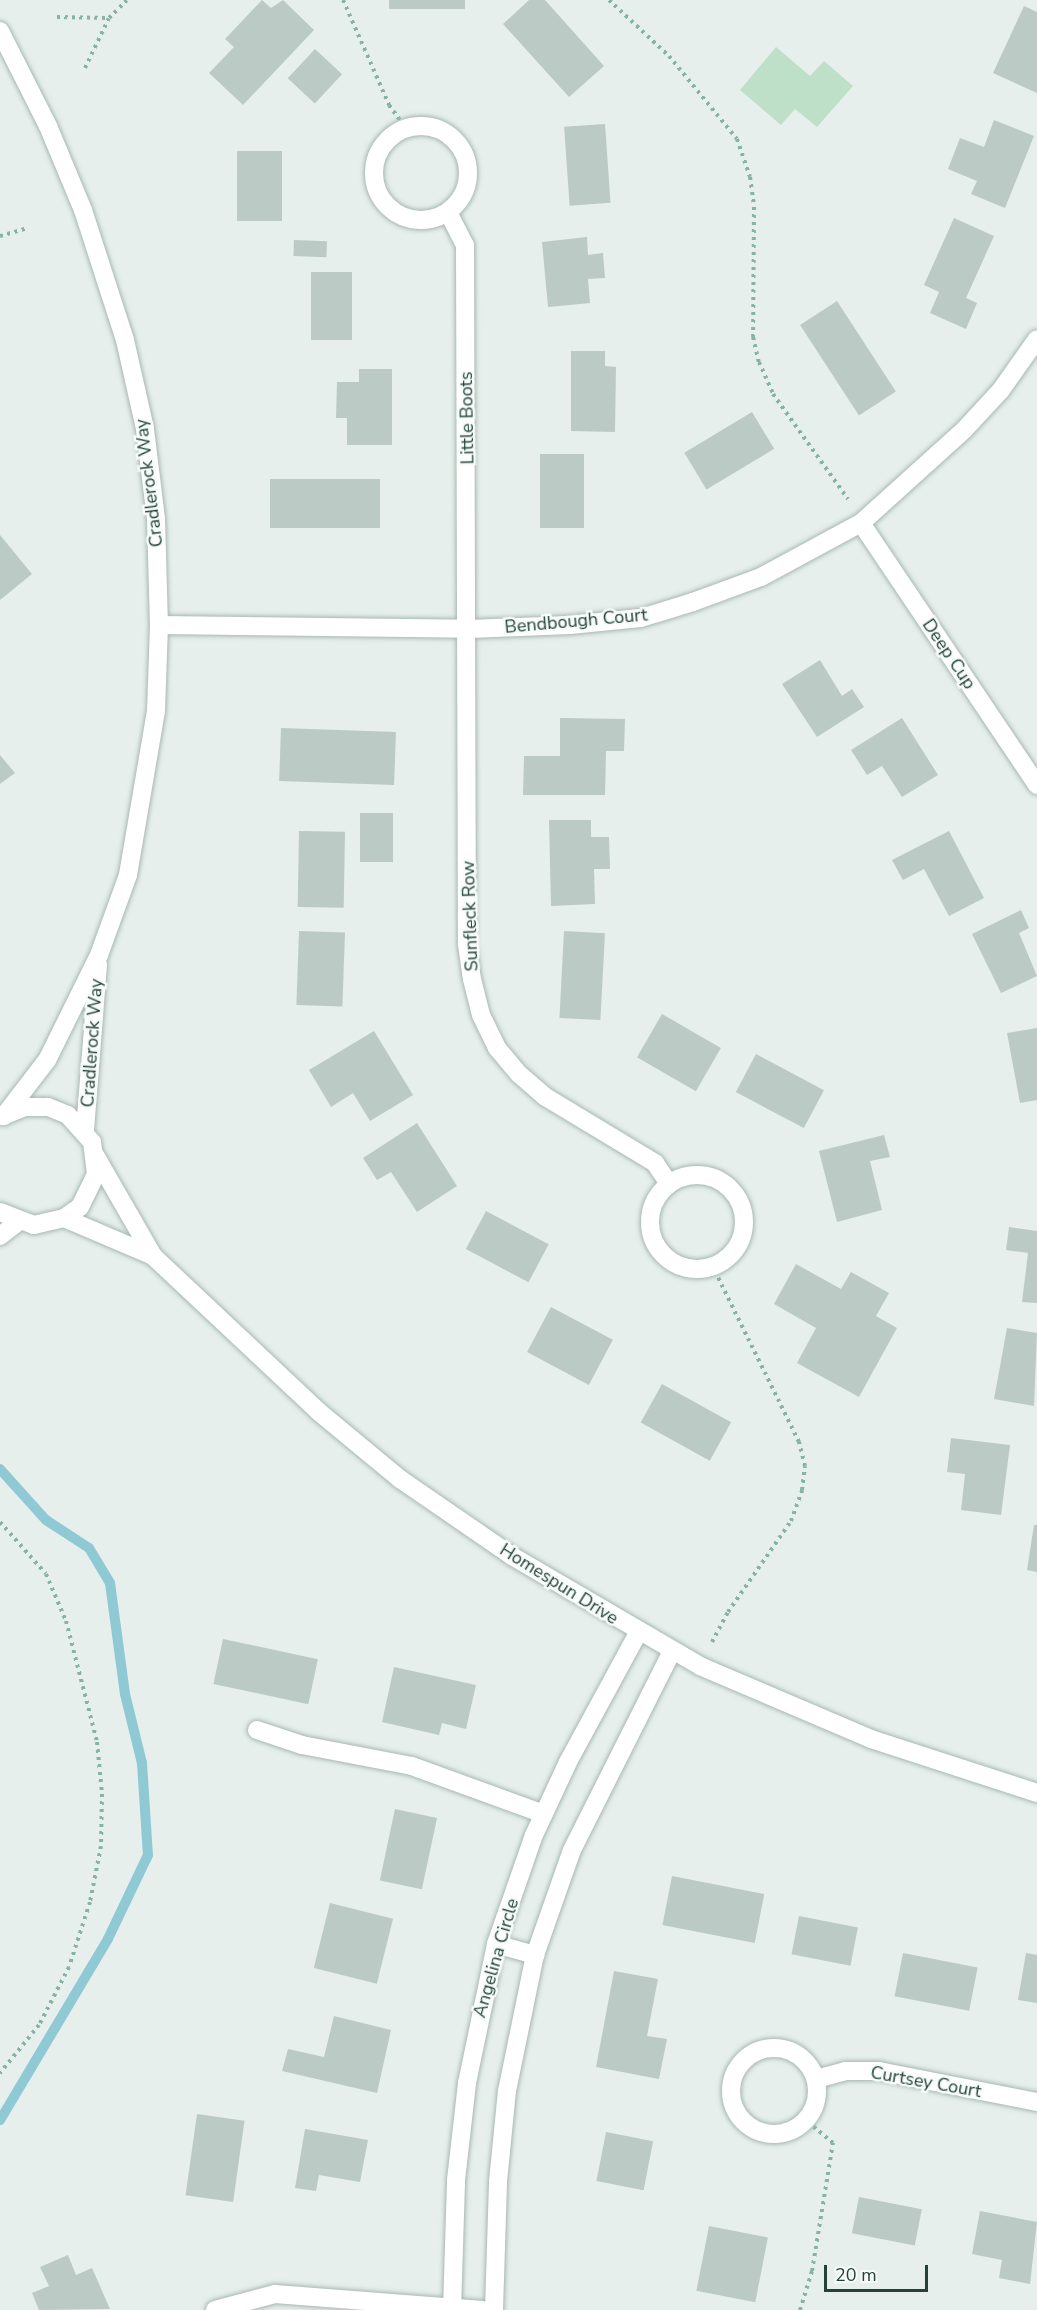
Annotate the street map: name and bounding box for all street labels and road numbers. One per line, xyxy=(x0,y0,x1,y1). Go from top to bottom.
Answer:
street label: Little Boots xyxy=(455,371,479,465)
street label: Cradlerock Way xyxy=(130,418,168,548)
street label: Bendbough Court xyxy=(504,604,648,638)
street label: Deep Cup xyxy=(918,615,980,693)
street label: Sunfleck Row xyxy=(457,860,483,972)
street label: Cradlerock Way xyxy=(77,978,107,1108)
street label: Homespun Drive xyxy=(496,1539,622,1629)
street label: Angelina Circle xyxy=(469,1896,523,2020)
street label: Curtsey Court xyxy=(869,2062,983,2102)

